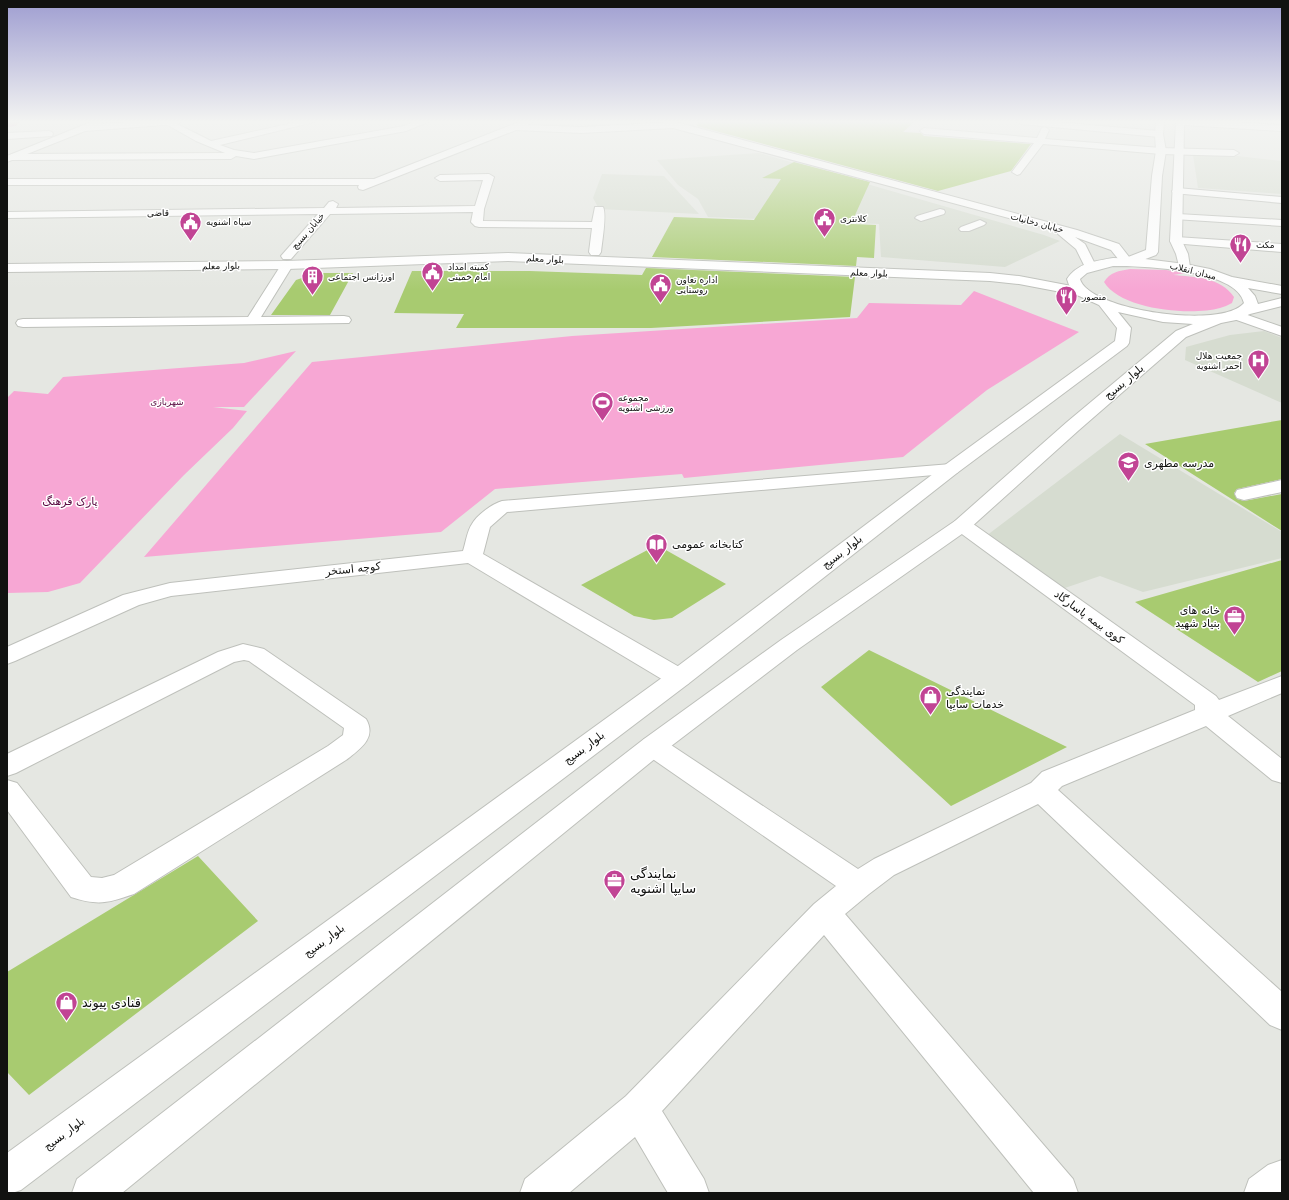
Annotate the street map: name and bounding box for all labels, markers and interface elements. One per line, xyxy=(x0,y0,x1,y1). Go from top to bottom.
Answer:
public building icon: کلانتری xyxy=(812,206,838,239)
street label: قاضی xyxy=(147,208,169,218)
public building icon: سپاه اشنویه xyxy=(177,209,203,242)
street label: خیابان بسبچ xyxy=(290,211,326,251)
street label: خیابان دخانیات xyxy=(1009,211,1065,235)
place label: کلانتری xyxy=(840,214,868,224)
place label: سپاه اشنویه xyxy=(206,217,251,227)
restaurant icon: مکث xyxy=(1228,232,1254,265)
place label: مکث xyxy=(1256,240,1275,250)
street label: بلوار معلم xyxy=(526,253,564,266)
public building icon: کمیته امداد امام خمینی xyxy=(420,259,446,292)
street label: میدان انقلاب xyxy=(1169,260,1217,282)
street label: بلوار معلم xyxy=(202,261,240,272)
place label: کمیته امداد امام خمینی xyxy=(448,262,490,282)
building icon: اورژانس اجتماعی xyxy=(299,264,325,297)
street label: بلوار معلم xyxy=(850,267,888,280)
place label: اورژانس اجتماعی xyxy=(328,272,394,282)
public building icon: اداره تعاون روستایی xyxy=(648,272,674,305)
place label: اداره تعاون روستایی xyxy=(676,275,717,295)
restaurant icon: منصور xyxy=(1054,284,1080,317)
place label: منصور xyxy=(1081,292,1107,302)
hospital icon: جمعیت هلال احمر اشنویه xyxy=(1245,348,1271,381)
place label: جمعیت هلال احمر اشنویه xyxy=(1196,351,1242,371)
street label: بلوار بسیج xyxy=(1102,362,1146,402)
sports icon: مجموعه ورزشی اشنویه xyxy=(589,390,615,423)
place label: مجموعه ورزشی اشنویه xyxy=(618,393,674,413)
park label: شهربازی xyxy=(150,397,184,407)
school or university icon: مدرسه مطهری xyxy=(1115,450,1141,483)
place label: مدرسه مطهری xyxy=(1144,457,1214,470)
park label: پارک فرهنگ xyxy=(42,495,98,508)
library icon: کتابخانه عمومی xyxy=(643,531,669,564)
street label: بلوار بسیج xyxy=(819,532,865,572)
place label: کتابخانه عمومی xyxy=(672,538,744,551)
street label: کوچه استخر xyxy=(324,560,382,578)
street label: کوی بیمه پاسارگاد xyxy=(1052,587,1127,647)
office icon: خانه های بنیاد شهید xyxy=(1222,603,1248,636)
place label: خانه های بنیاد شهید xyxy=(1175,604,1220,630)
shop icon: نمایندگی خدمات سایپا xyxy=(917,684,943,717)
place label: نمایندگی خدمات سایپا xyxy=(946,685,1004,711)
street label: بلوار بسیج xyxy=(561,729,607,767)
place label: نمایندگی سایپا اشنویه xyxy=(630,866,696,897)
office icon: نمایندگی سایپا اشنویه xyxy=(601,867,627,900)
street label: بلوار بسیج xyxy=(301,922,347,960)
shop icon: قنادی پیوند xyxy=(53,989,79,1022)
place label: قنادی پیوند xyxy=(82,995,141,1011)
street label: بلوار بسیج xyxy=(41,1115,87,1153)

